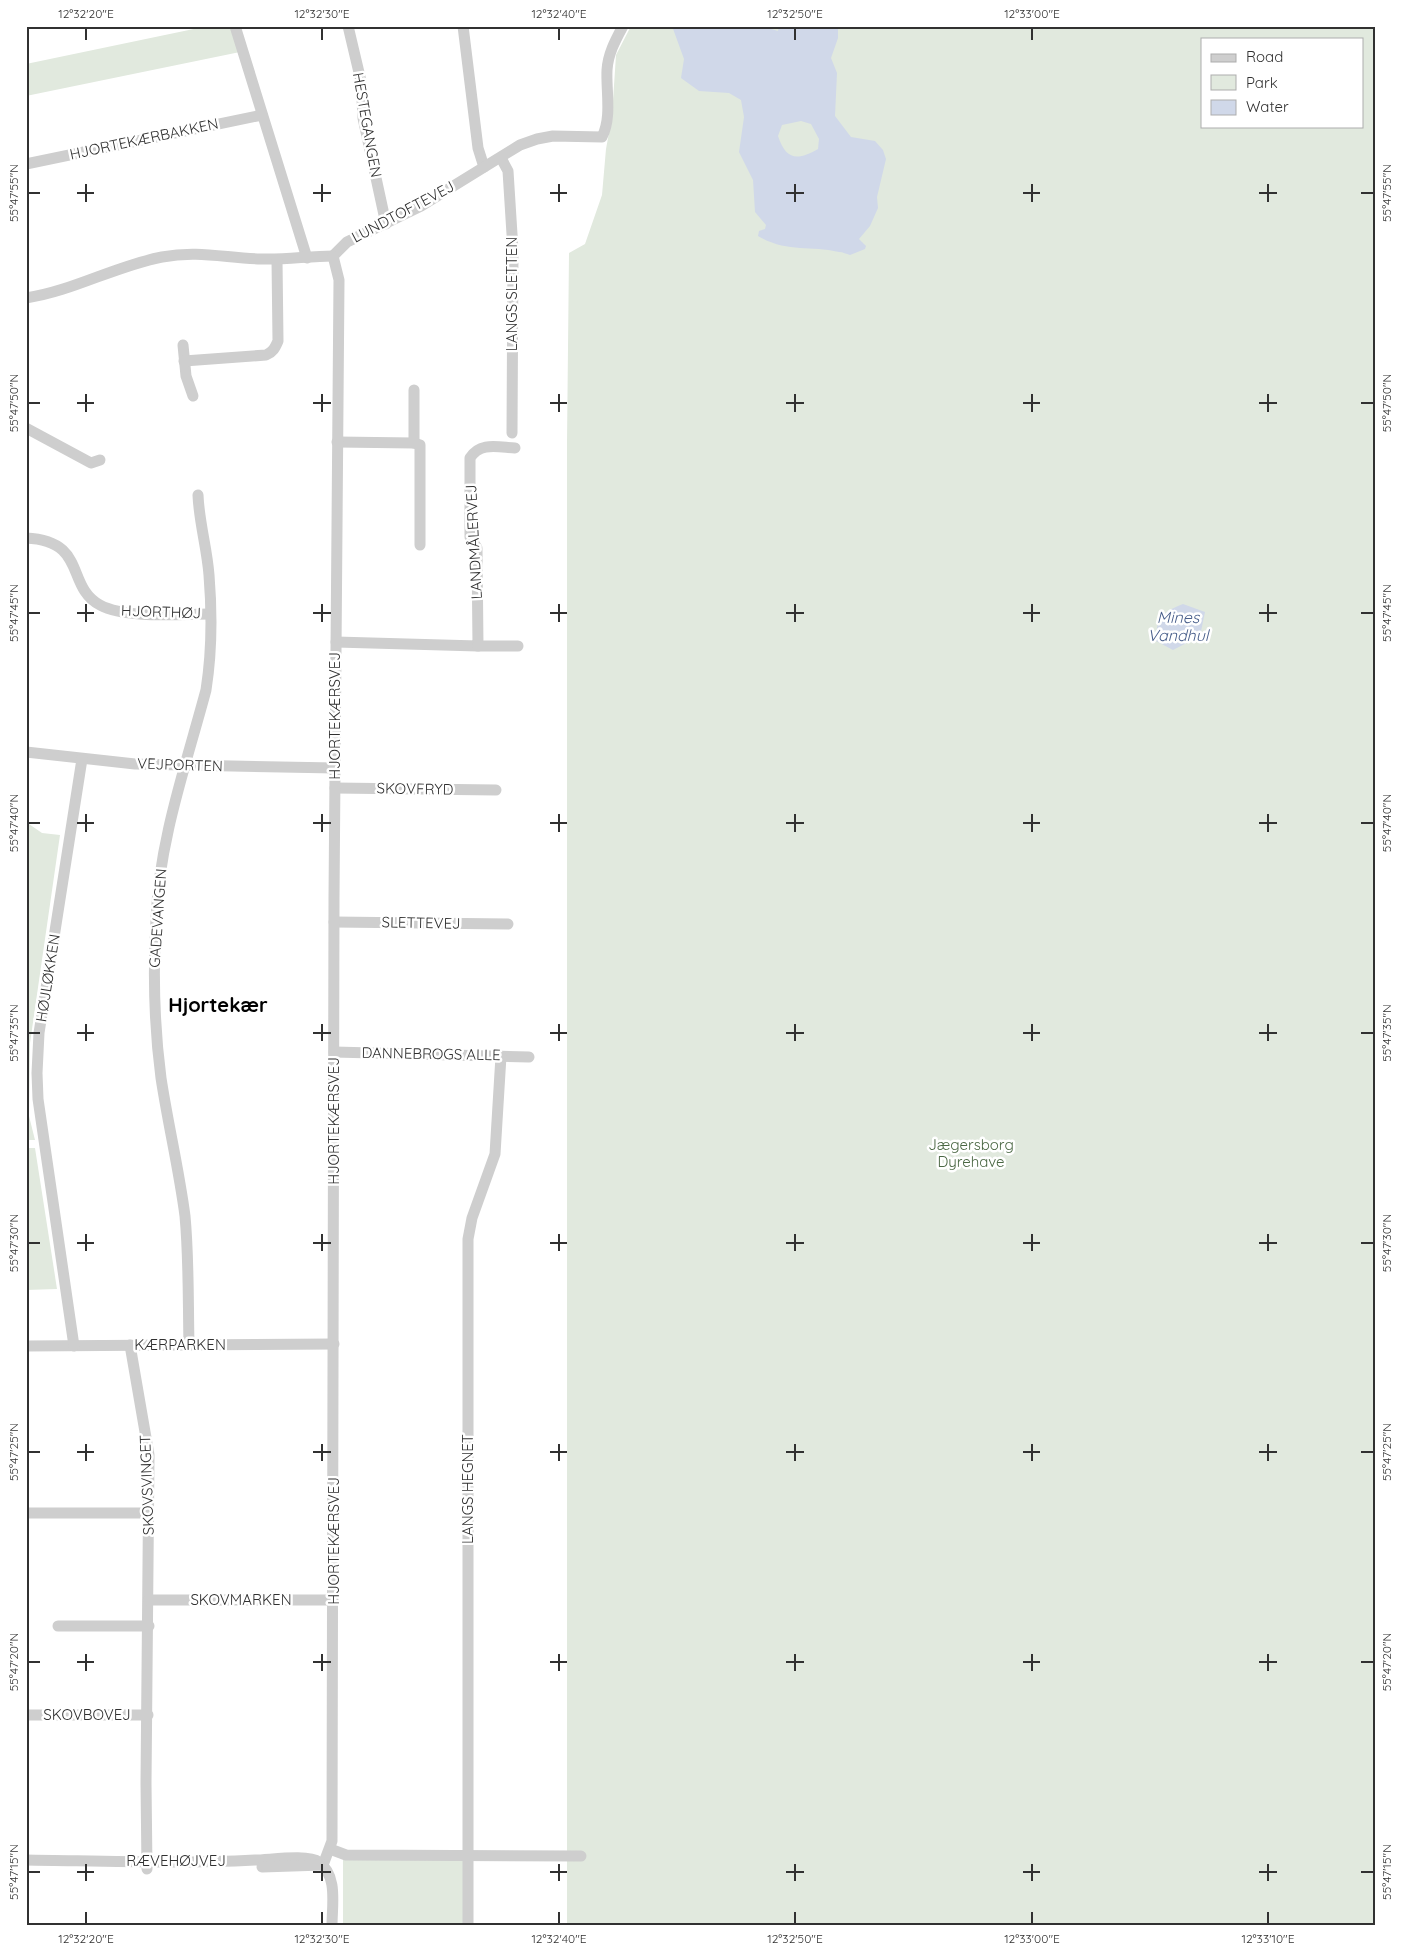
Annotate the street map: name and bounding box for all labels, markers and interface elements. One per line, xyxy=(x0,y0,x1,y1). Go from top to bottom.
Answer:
text: 12°32'20"E xyxy=(58,6,114,21)
text: 12°32'30"E xyxy=(294,6,350,21)
text: 12°32'40"E xyxy=(531,6,587,21)
text: 12°32'50"E xyxy=(767,6,823,21)
text: 12°33'00"E xyxy=(1004,6,1060,21)
legend xyxy=(1201,38,1364,128)
text: Road xyxy=(1246,47,1283,66)
street label: HESTEGANGEN xyxy=(349,71,386,179)
text: Park xyxy=(1246,73,1278,92)
text: Water xyxy=(1246,97,1289,116)
street label: HJORTEKÆRBAKKEN xyxy=(68,113,220,164)
text: 55°47'55"N xyxy=(6,164,21,222)
text: 55°47'55"N xyxy=(1379,164,1394,222)
street label: LUNDTOFTEVEJ xyxy=(348,177,457,247)
street label: LANGS SLETTEN xyxy=(502,237,521,351)
text: 55°47'50"N xyxy=(6,374,21,432)
text: 55°47'50"N xyxy=(1379,374,1394,432)
street label: LANDMÅLERVEJ xyxy=(461,484,486,600)
text: 55°47'45"N xyxy=(6,584,21,642)
text: 55°47'45"N xyxy=(1379,584,1394,642)
street label: HJORTHØJ xyxy=(121,601,201,622)
water label: Mines Vandhul xyxy=(1148,607,1211,645)
street label: HJORTEKÆRSVEJ xyxy=(325,652,344,780)
street label: VEJPORTEN xyxy=(137,754,223,775)
street label: SKOVFRYD xyxy=(376,778,454,799)
text: 55°47'40"N xyxy=(6,794,21,852)
text: 55°47'40"N xyxy=(1379,794,1394,852)
street label: GADEVANGEN xyxy=(145,868,170,968)
street label: SLETTEVEJ xyxy=(381,912,461,933)
street label: HØJLØKKEN xyxy=(31,933,64,1023)
district label: Hjortekær xyxy=(168,992,268,1017)
text: 55°47'35"N xyxy=(6,1004,21,1062)
text: 55°47'35"N xyxy=(1379,1004,1394,1062)
street label: DANNEBROGS ALLE xyxy=(361,1043,501,1064)
street label: HJORTEKÆRSVEJ xyxy=(324,1057,343,1185)
park label: Jægersborg Dyrehave xyxy=(928,1135,1014,1171)
text: 55°47'30"N xyxy=(6,1214,21,1272)
text: 55°47'30"N xyxy=(1379,1214,1394,1272)
street label: KÆRPARKEN xyxy=(134,1335,226,1354)
text: 55°47'25"N xyxy=(6,1423,21,1481)
text: 55°47'25"N xyxy=(1379,1423,1394,1481)
street label: LANGS HEGNET xyxy=(458,1434,477,1544)
street label: SKOVSVINGET xyxy=(135,1435,158,1535)
street label: HJORTEKÆRSVEJ xyxy=(324,1477,343,1605)
street label: SKOVMARKEN xyxy=(190,1590,292,1609)
text: 55°47'20"N xyxy=(6,1633,21,1691)
text: 55°47'20"N xyxy=(1379,1633,1394,1691)
street label: SKOVBOVEJ xyxy=(43,1705,131,1724)
text: 55°47'15"N xyxy=(6,1844,21,1900)
text: 55°47'15"N xyxy=(1379,1844,1394,1900)
street label: RÆVEHØJVEJ xyxy=(126,1851,226,1870)
text: 12°32'20"E xyxy=(58,1931,114,1946)
text: 12°32'30"E xyxy=(294,1931,350,1946)
text: 12°32'40"E xyxy=(531,1931,587,1946)
text: 12°32'50"E xyxy=(767,1931,823,1946)
text: 12°33'00"E xyxy=(1004,1931,1060,1946)
text: 12°33'10"E xyxy=(1242,1931,1295,1946)

